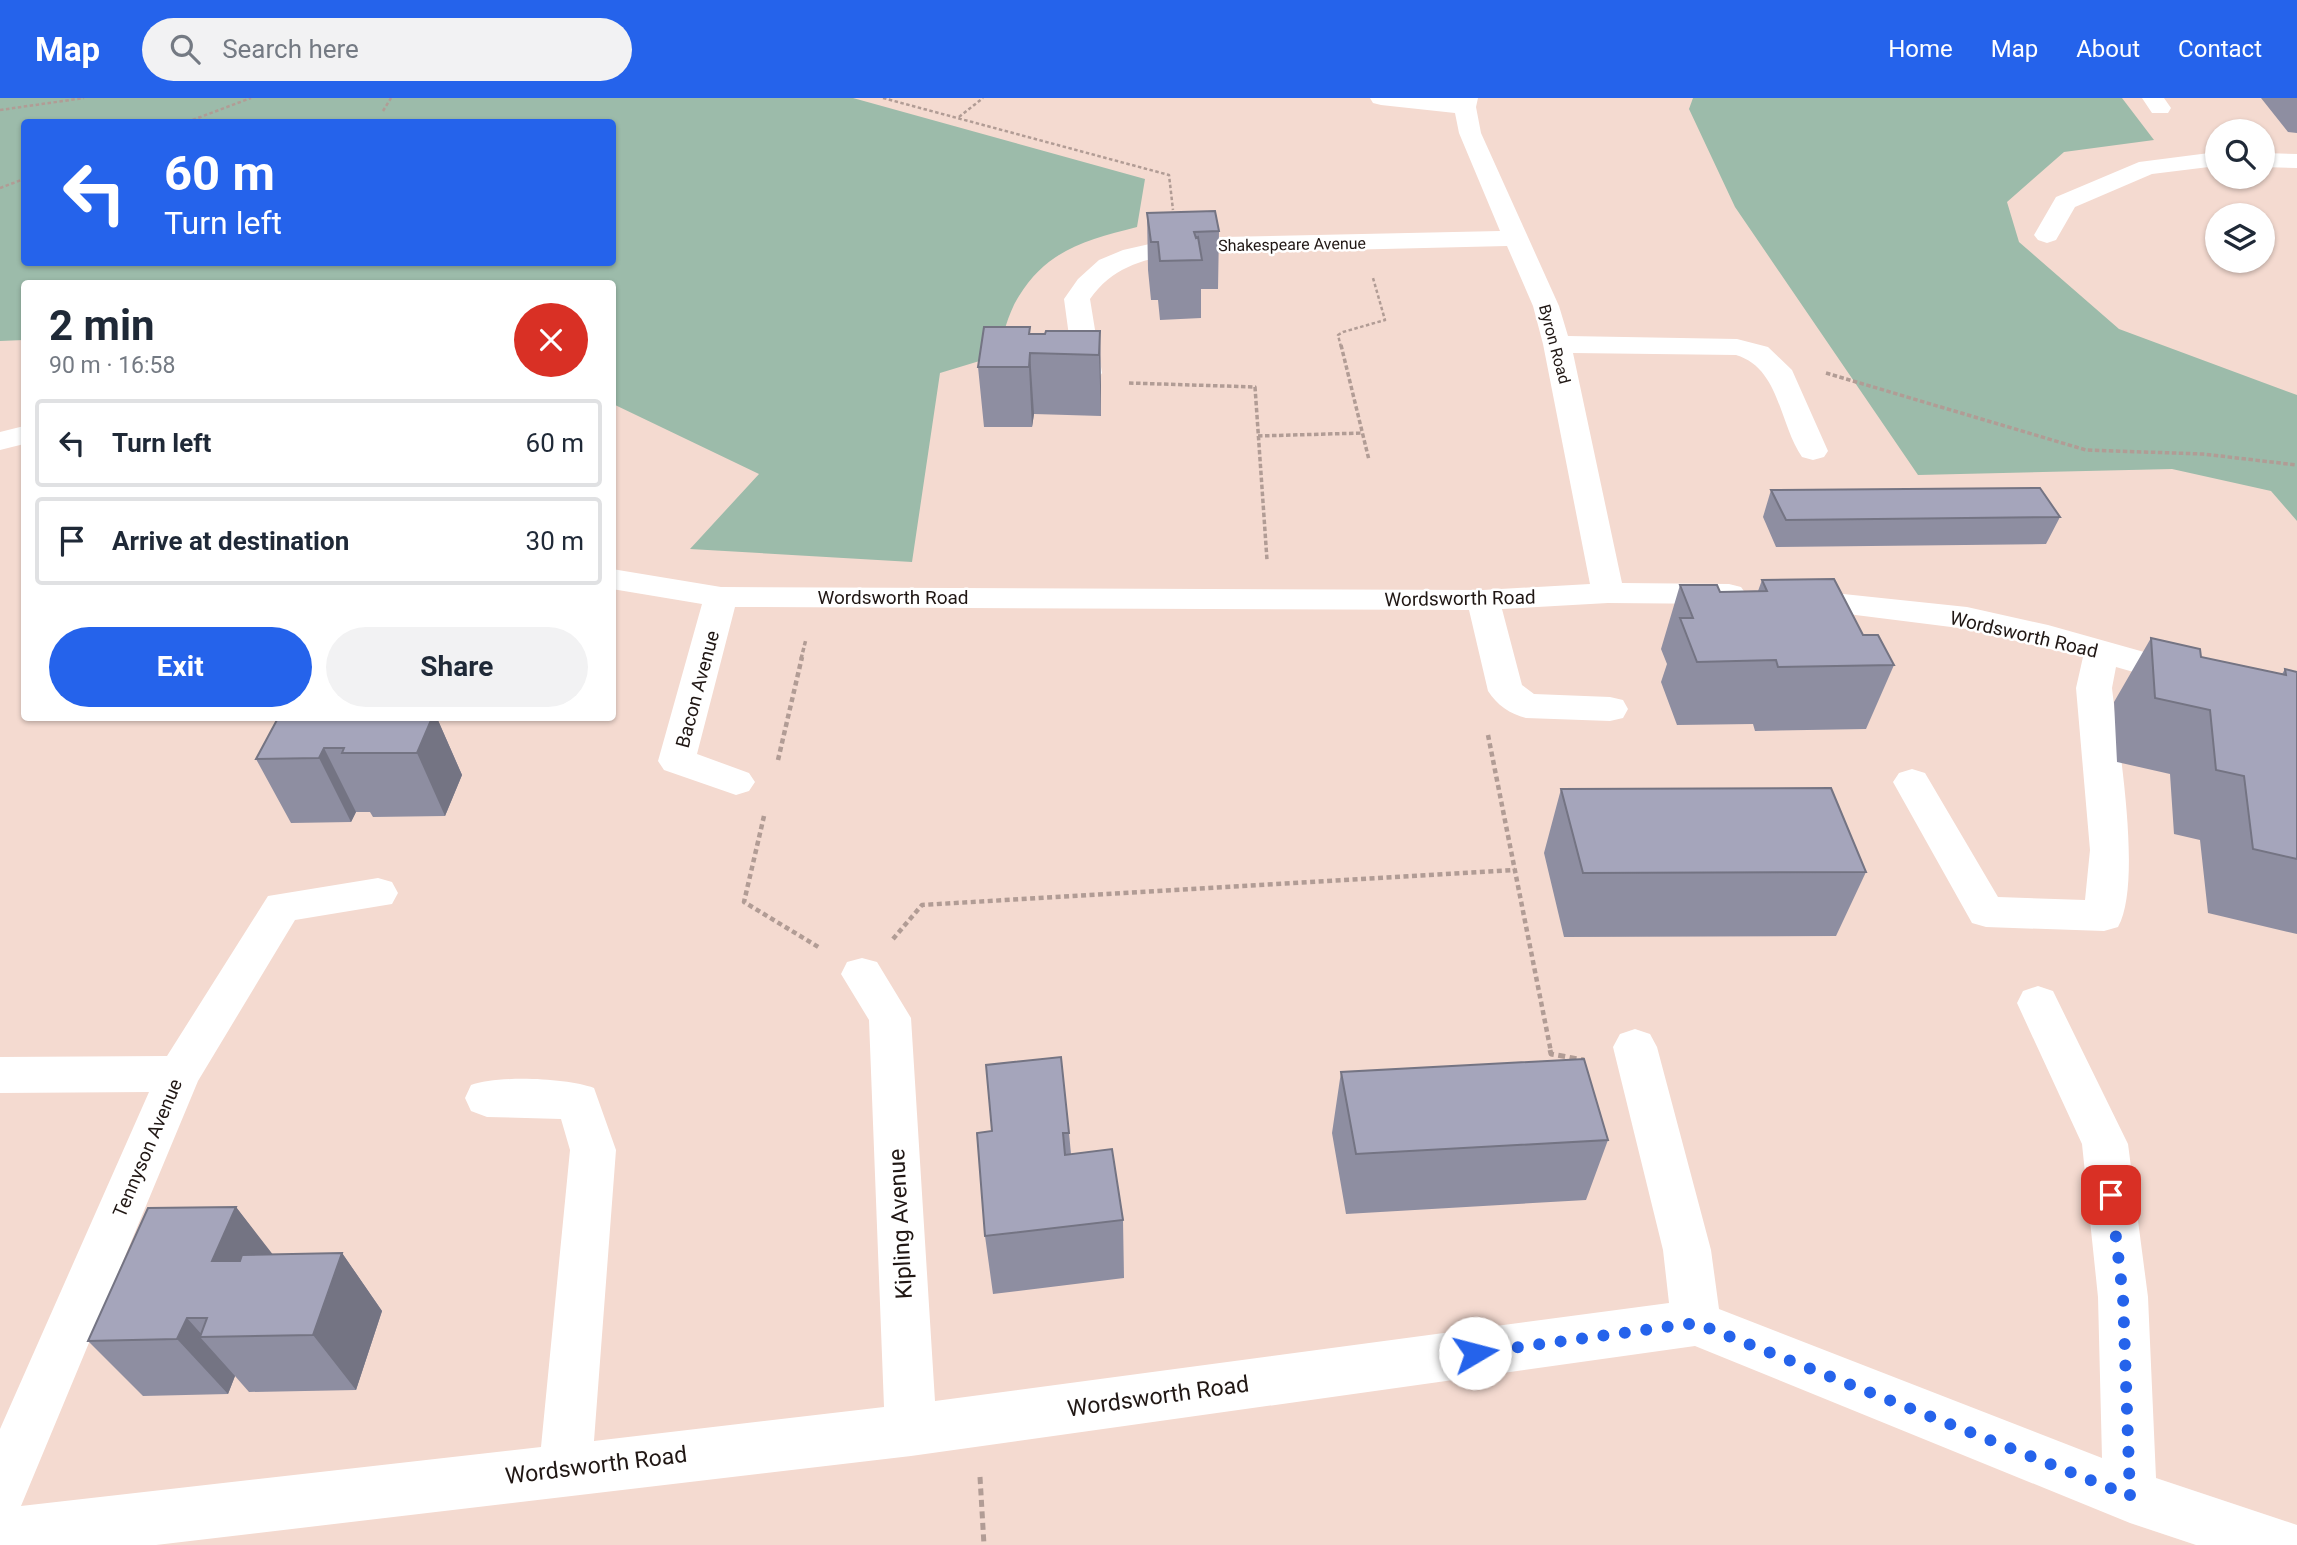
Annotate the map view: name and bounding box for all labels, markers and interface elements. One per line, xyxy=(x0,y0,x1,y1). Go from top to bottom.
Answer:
search box xyxy=(142,18,632,81)
text: Map xyxy=(35,30,100,69)
icon: search xyxy=(166,30,204,68)
text: Search here xyxy=(222,34,359,64)
text: Home xyxy=(1888,35,1953,63)
text: Map xyxy=(1991,35,2038,63)
text: About xyxy=(2076,35,2140,63)
text: Contact xyxy=(2178,35,2262,63)
map controls xyxy=(2205,119,2275,273)
button: search xyxy=(2205,119,2275,189)
text: 60 m xyxy=(164,145,275,202)
icon: left xyxy=(49,147,140,238)
button: layers xyxy=(2205,203,2275,273)
text: Turn left xyxy=(164,204,282,242)
street label: Shakespeare Avenue xyxy=(1218,234,1366,255)
text: 2 min xyxy=(49,301,155,350)
street label: Byron Road xyxy=(1535,302,1574,386)
button: close xyxy=(514,303,588,377)
text: 90 m · 16:58 xyxy=(49,352,175,379)
icon: left xyxy=(53,424,91,462)
text: Turn left xyxy=(112,428,211,458)
text: 60 m xyxy=(526,428,584,458)
icon: arrive xyxy=(53,522,91,560)
text: Arrive at destination xyxy=(112,526,349,556)
text: 30 m xyxy=(526,526,584,556)
street label: Wordsworth Road xyxy=(817,586,969,609)
street label: Wordsworth Road xyxy=(1384,586,1536,611)
street label: Wordsworth Road xyxy=(1948,606,2100,663)
button: Exit xyxy=(49,627,312,707)
button: Share xyxy=(326,627,588,707)
street label: Bacon Avenue xyxy=(671,628,724,750)
street label: Tennyson Avenue xyxy=(108,1075,187,1221)
street label: Kipling Avenue xyxy=(883,1148,918,1300)
pin xyxy=(2081,1165,2141,1225)
icon: arrive xyxy=(2092,1176,2130,1214)
position arrow xyxy=(1438,1316,1512,1390)
street label: Wordsworth Road xyxy=(1066,1370,1251,1423)
street label: Wordsworth Road xyxy=(504,1441,689,1490)

